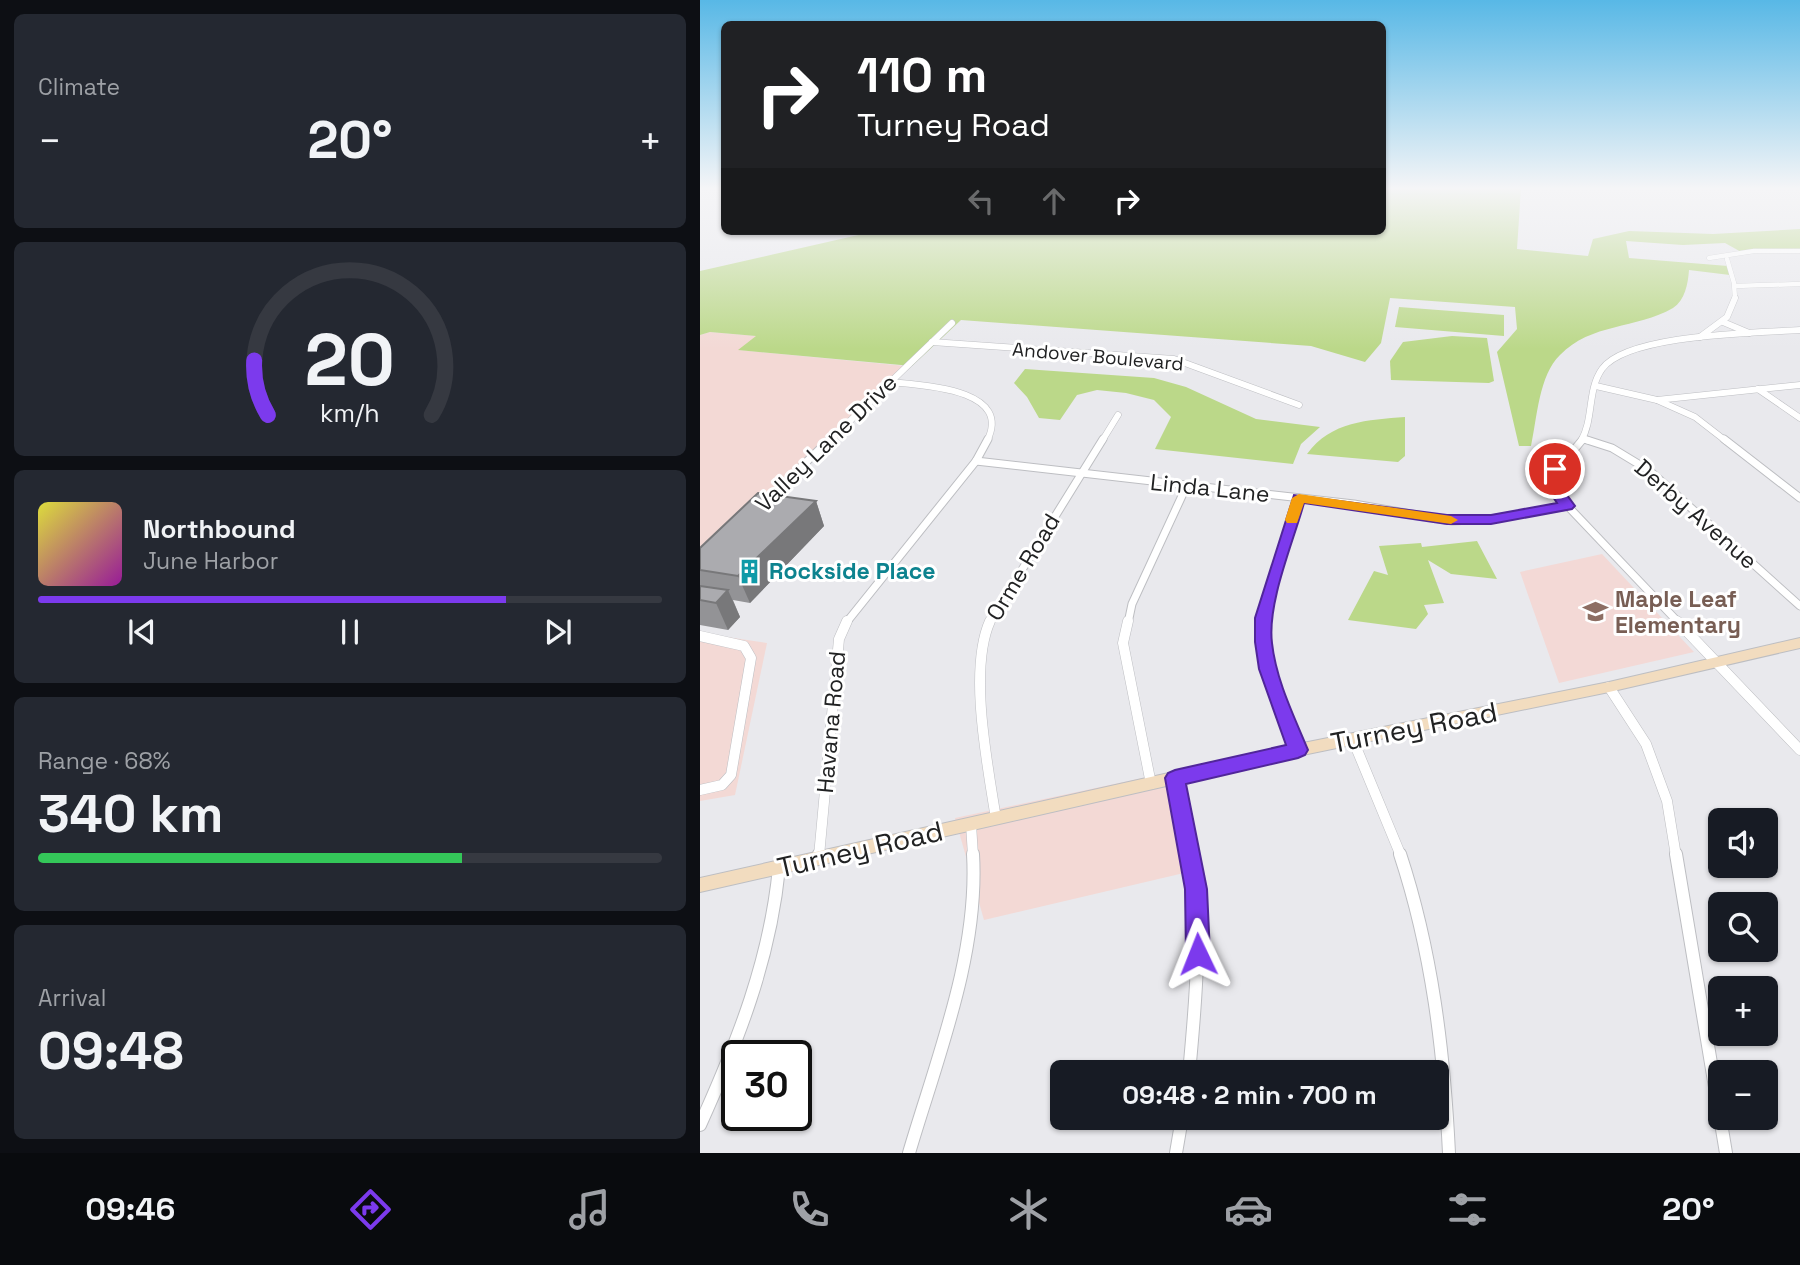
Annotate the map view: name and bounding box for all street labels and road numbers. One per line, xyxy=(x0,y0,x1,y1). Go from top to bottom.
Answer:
street label: Andover Boulevard xyxy=(1011,337,1185,376)
street label: Valley Lane Drive xyxy=(749,368,903,518)
street label: Derby Avenue xyxy=(1628,452,1764,576)
street label: Linda Lane xyxy=(1149,467,1271,509)
street label: Orme Road xyxy=(979,508,1067,626)
street label: Havana Road xyxy=(810,650,852,794)
street label: Turney Road xyxy=(1328,693,1500,761)
street label: Turney Road xyxy=(774,812,946,886)

